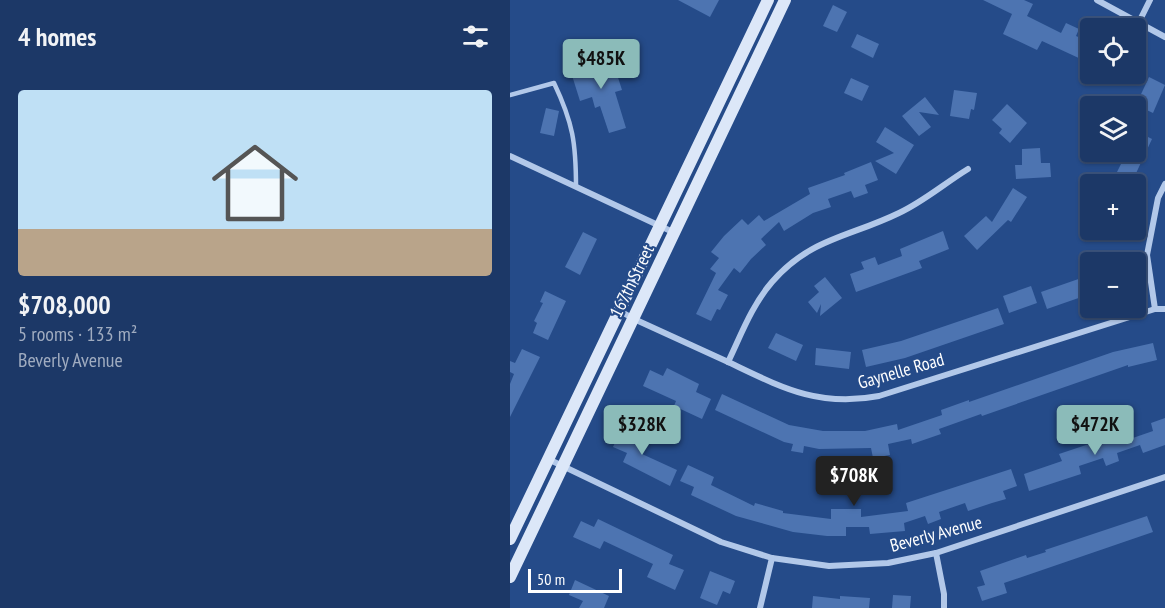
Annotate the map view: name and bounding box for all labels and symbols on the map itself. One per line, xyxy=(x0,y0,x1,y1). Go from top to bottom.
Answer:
pin: $485K xyxy=(559,39,643,90)
street label: 167th Street xyxy=(604,241,659,321)
street label: Gaynelle Road xyxy=(855,347,947,394)
pin: $328K xyxy=(600,405,684,456)
pin: $472K xyxy=(1053,405,1137,456)
pin: $708K xyxy=(812,456,896,507)
street label: Beverly Avenue xyxy=(887,510,984,557)
scale bar xyxy=(528,566,622,594)

